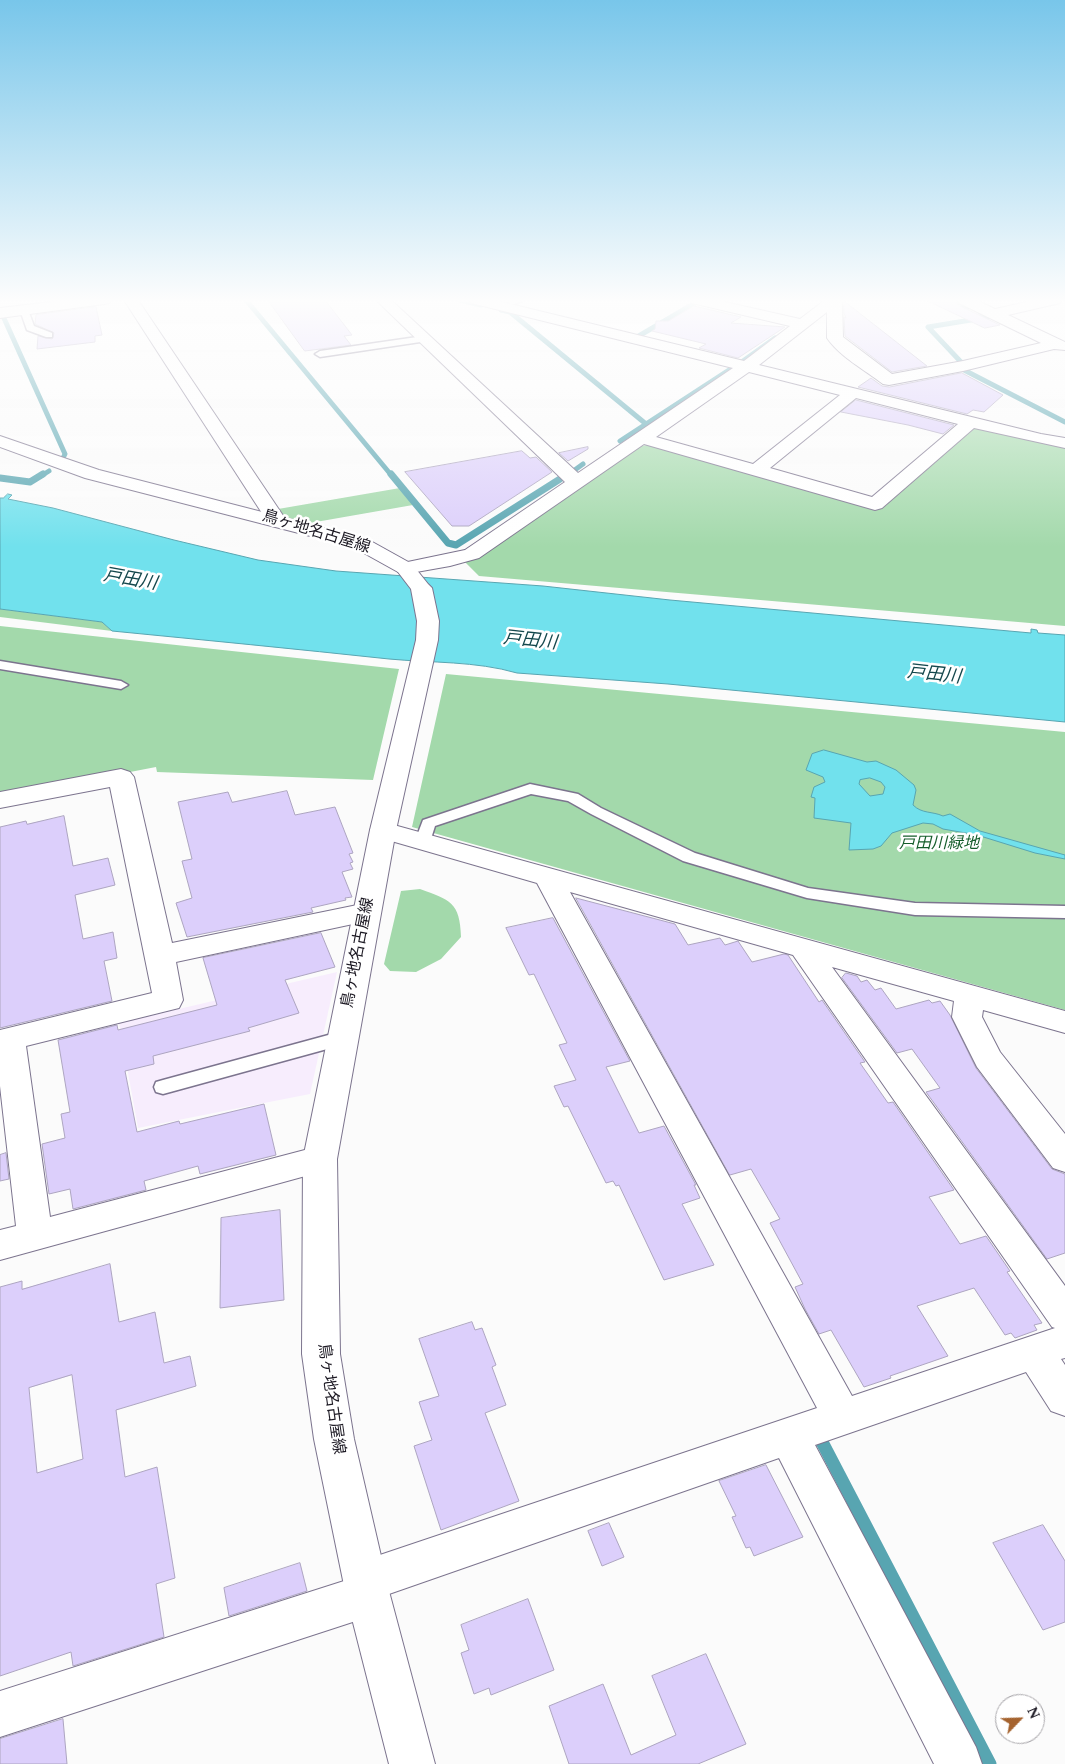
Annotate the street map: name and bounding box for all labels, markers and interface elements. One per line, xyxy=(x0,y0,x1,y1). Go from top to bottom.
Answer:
street label: 鳥ヶ地名古屋線 xyxy=(260,507,372,559)
water label: 戸田川 xyxy=(102,566,158,596)
water label: 戸田川 xyxy=(502,628,558,656)
water label: 戸田川 xyxy=(906,662,962,690)
park label: 戸田川緑地 xyxy=(899,835,979,855)
street label: 鳥ヶ地名古屋線 xyxy=(339,896,379,1010)
street label: 鳥ヶ地名古屋線 xyxy=(313,1342,347,1456)
north arrow xyxy=(995,1694,1045,1744)
text: N xyxy=(1021,1704,1045,1723)

